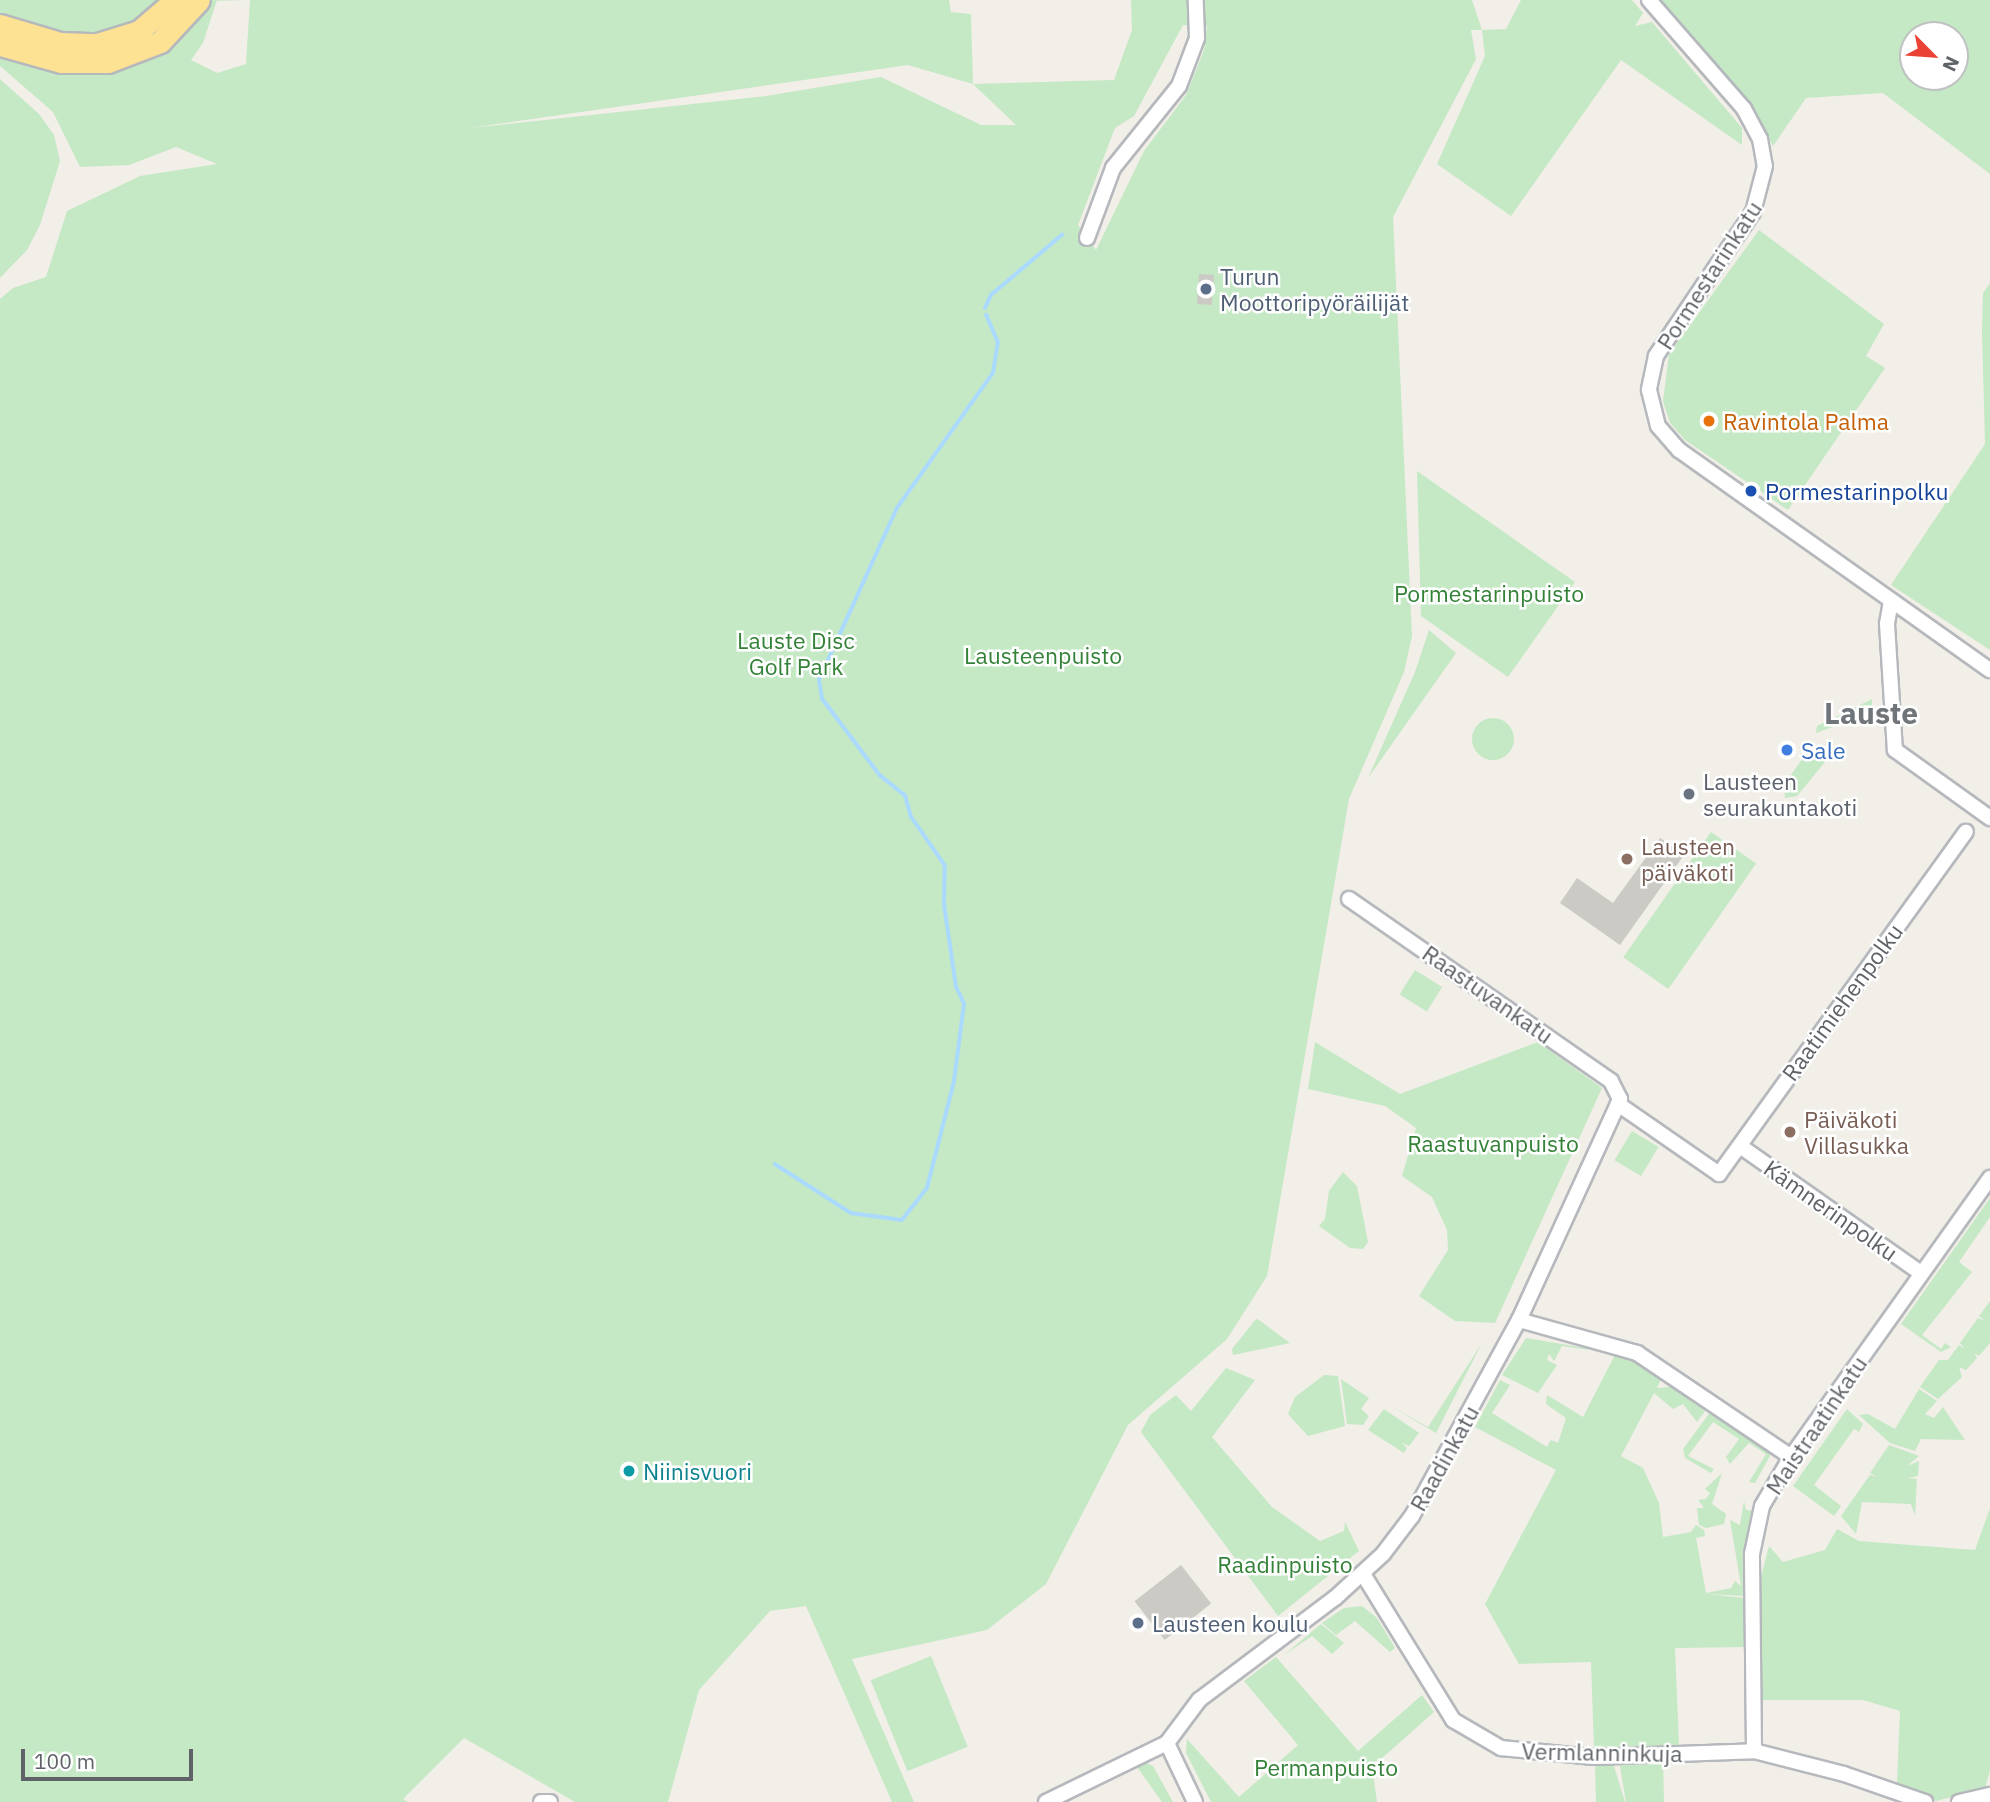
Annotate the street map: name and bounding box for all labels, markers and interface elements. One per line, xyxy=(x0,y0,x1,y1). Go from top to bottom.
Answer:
north arrow xyxy=(1899,21,1969,91)
text: N xyxy=(1937,53,1965,75)
street label: Pormestarinkatu xyxy=(1651,196,1767,354)
place label: Turun Moottoripyöräilijät xyxy=(1220,262,1409,316)
marker: Turun Moottoripyöräilijät xyxy=(1198,281,1214,297)
place label: Ravintola Palma xyxy=(1723,407,1889,435)
marker: Ravintola Palma xyxy=(1701,413,1717,429)
place label: Pormestarinpolku xyxy=(1765,477,1949,505)
marker: Pormestarinpolku xyxy=(1743,483,1759,499)
park label: Pormestarinpuisto xyxy=(1394,579,1584,607)
park label: Lauste Disc Golf Park xyxy=(737,626,855,680)
park label: Lausteenpuisto xyxy=(964,641,1122,669)
district label: Lauste xyxy=(1824,695,1918,731)
place label: Sale xyxy=(1801,736,1846,764)
marker: Sale xyxy=(1779,742,1795,758)
place label: Lausteen seurakuntakoti xyxy=(1703,767,1857,821)
marker: Lausteen seurakuntakoti xyxy=(1681,786,1697,802)
place label: Lausteen päiväkoti xyxy=(1641,832,1735,886)
marker: Lausteen päiväkoti xyxy=(1619,851,1635,867)
street label: Raatimiehenpolku xyxy=(1776,918,1908,1086)
street label: Raastuvankatu xyxy=(1417,939,1559,1049)
place label: Päiväkoti Villasukka xyxy=(1804,1105,1909,1159)
marker: Päiväkoti Villasukka xyxy=(1782,1124,1798,1140)
park label: Raastuvanpuisto xyxy=(1407,1129,1579,1157)
street label: Kämnerinpolku xyxy=(1759,1154,1903,1266)
street label: Maistraatinkatu xyxy=(1760,1351,1872,1499)
street label: Raadinkatu xyxy=(1404,1400,1484,1516)
place label: Niinisvuori xyxy=(643,1457,752,1485)
marker: Niinisvuori xyxy=(621,1463,637,1479)
park label: Raadinpuisto xyxy=(1217,1550,1353,1578)
place label: Lausteen koulu xyxy=(1152,1609,1309,1637)
marker: Lausteen koulu xyxy=(1130,1615,1146,1631)
scale bar xyxy=(24,1736,196,1780)
street label: Vermlanninkuja xyxy=(1521,1737,1683,1767)
text: 100 m xyxy=(34,1747,95,1775)
park label: Permanpuisto xyxy=(1254,1753,1398,1781)

